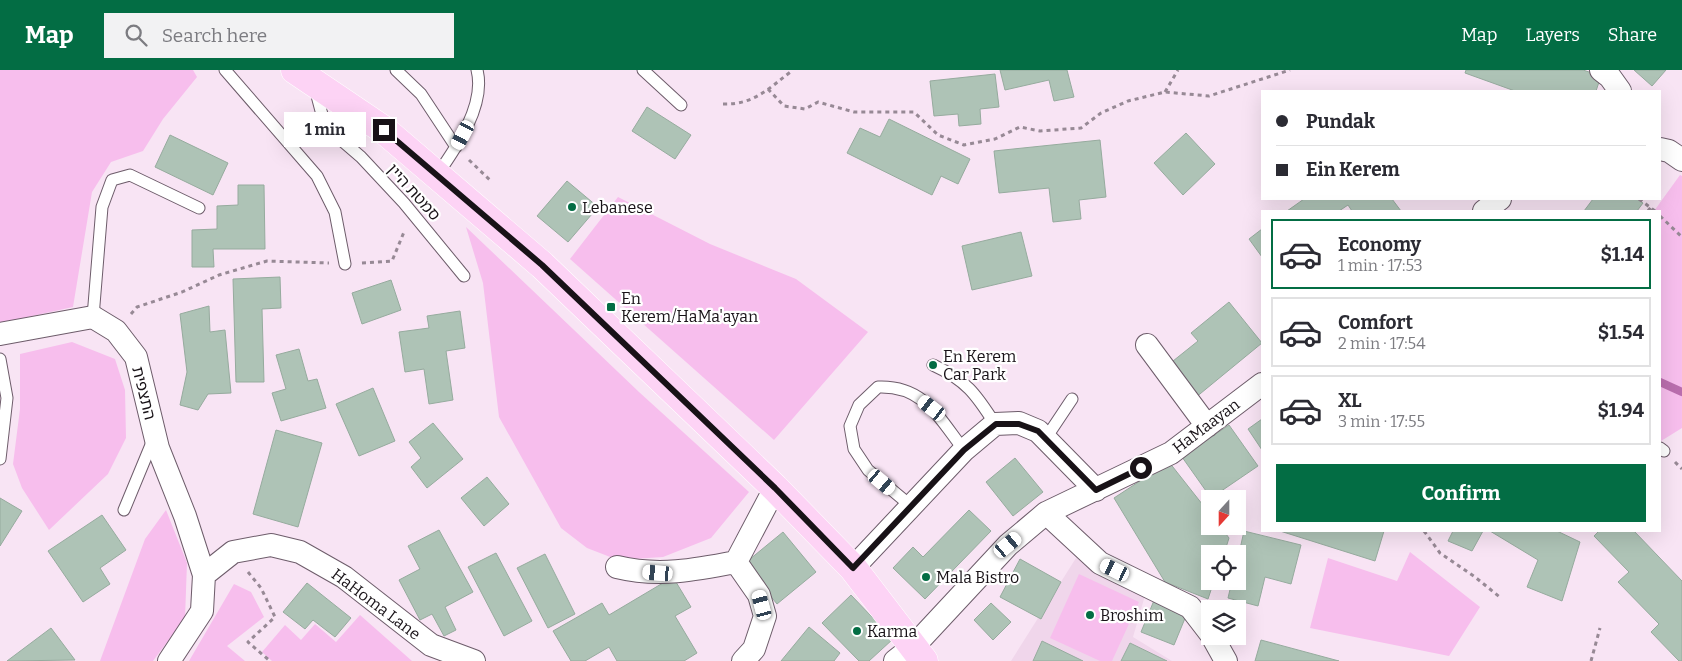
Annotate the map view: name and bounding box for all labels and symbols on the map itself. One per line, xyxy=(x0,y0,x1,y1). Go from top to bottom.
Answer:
callout: 1 min xyxy=(284,112,366,148)
car xyxy=(449,118,476,152)
route end xyxy=(373,119,395,141)
street label: סמטת היין xyxy=(384,160,444,224)
place label: Lebanese xyxy=(582,198,653,217)
marker: Lebanese xyxy=(566,201,578,213)
place label: En Kerem/HaMa'ayan xyxy=(621,289,758,326)
marker: En Kerem/HaMa'ayan xyxy=(605,301,617,313)
place label: En Kerem Car Park xyxy=(943,347,1016,384)
marker: En Kerem Car Park xyxy=(927,359,939,371)
street label: התצפית xyxy=(128,364,160,422)
car xyxy=(915,393,948,423)
street label: HaMaayan xyxy=(1169,395,1243,457)
route start xyxy=(1130,457,1152,479)
car xyxy=(865,467,898,497)
north arrow xyxy=(1201,490,1246,535)
car xyxy=(991,530,1024,560)
car xyxy=(1098,557,1131,583)
street label: HaHoma Lane xyxy=(328,564,424,644)
car xyxy=(642,564,673,582)
place label: Mala Bistro xyxy=(936,568,1019,587)
marker: Mala Bistro xyxy=(920,571,932,583)
car xyxy=(750,589,773,621)
place label: Broshim xyxy=(1100,606,1164,625)
marker: Broshim xyxy=(1084,609,1096,621)
place label: Karma xyxy=(867,622,918,641)
marker: Karma xyxy=(851,625,863,637)

